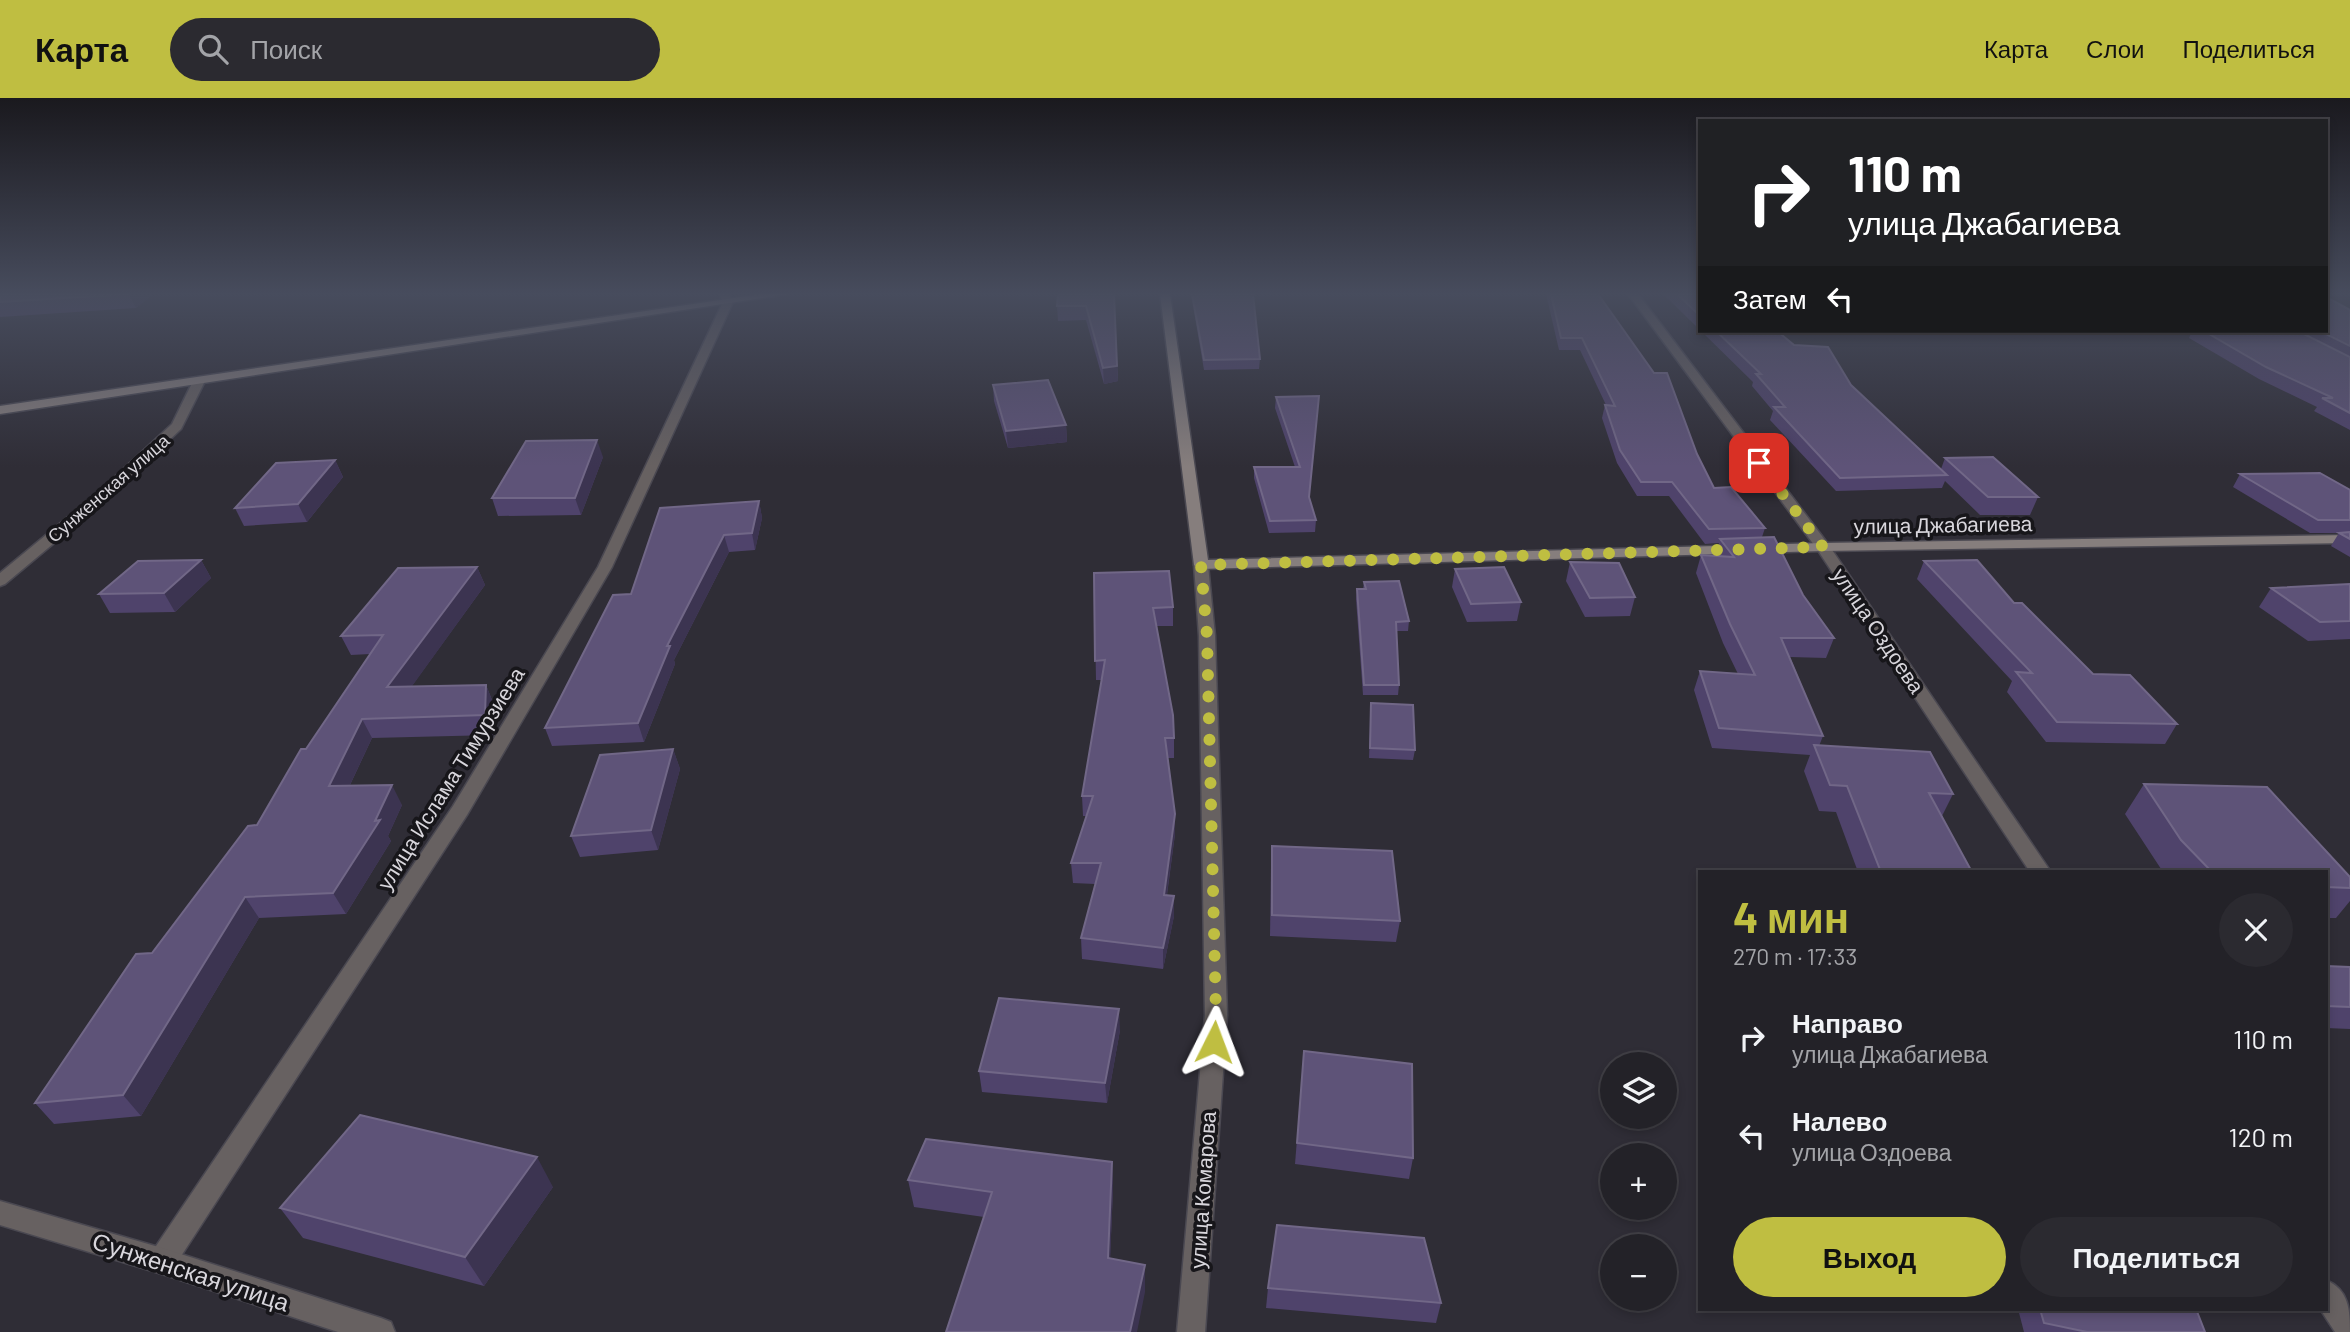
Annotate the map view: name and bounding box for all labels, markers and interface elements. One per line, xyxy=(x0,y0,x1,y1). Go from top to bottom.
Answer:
search box xyxy=(170,18,660,81)
text: Карта xyxy=(35,29,128,69)
icon: search xyxy=(194,30,232,68)
text: Поиск xyxy=(250,33,322,64)
text: Карта xyxy=(1984,34,2048,63)
text: Слои xyxy=(2086,34,2144,63)
text: Поделиться xyxy=(2182,34,2315,63)
text: 110 m xyxy=(1848,143,1962,202)
icon: right xyxy=(1733,147,1824,238)
text: улица Джабагиева xyxy=(1848,203,2120,241)
icon: left xyxy=(1821,280,1859,318)
text: Затем xyxy=(1733,283,1807,314)
street label: Сунженская улица xyxy=(43,429,174,547)
pin xyxy=(1729,433,1789,493)
icon: arrive xyxy=(1740,444,1778,482)
street label: улица Джабагиева xyxy=(1853,510,2033,538)
street label: улица Оздоева xyxy=(1828,563,1930,698)
street label: улица Ислама Тимурзиева xyxy=(371,662,529,894)
text: 4 мин xyxy=(1733,891,1849,941)
button: close xyxy=(2219,893,2293,967)
text: 270 m · 17:33 xyxy=(1733,942,1857,970)
position arrow xyxy=(1177,1005,1251,1079)
text: Направо xyxy=(1792,1007,1903,1038)
icon: right xyxy=(1733,1019,1771,1057)
text: 110 m xyxy=(2233,1023,2293,1054)
text: улица Джабагиева xyxy=(1792,1040,1988,1068)
map controls xyxy=(1600,1052,1677,1311)
button: layers xyxy=(1600,1052,1677,1129)
text: Налево xyxy=(1792,1105,1887,1136)
street label: улица Комарова xyxy=(1184,1110,1220,1270)
icon: left xyxy=(1733,1117,1771,1155)
text: 120 m xyxy=(2229,1121,2293,1152)
text: улица Оздоева xyxy=(1792,1138,1952,1166)
button: + xyxy=(1600,1143,1677,1220)
button: Выход xyxy=(1733,1217,2006,1297)
button: Поделиться xyxy=(2020,1217,2293,1297)
street label: Сунженская улица xyxy=(89,1225,294,1317)
button: − xyxy=(1600,1234,1677,1311)

